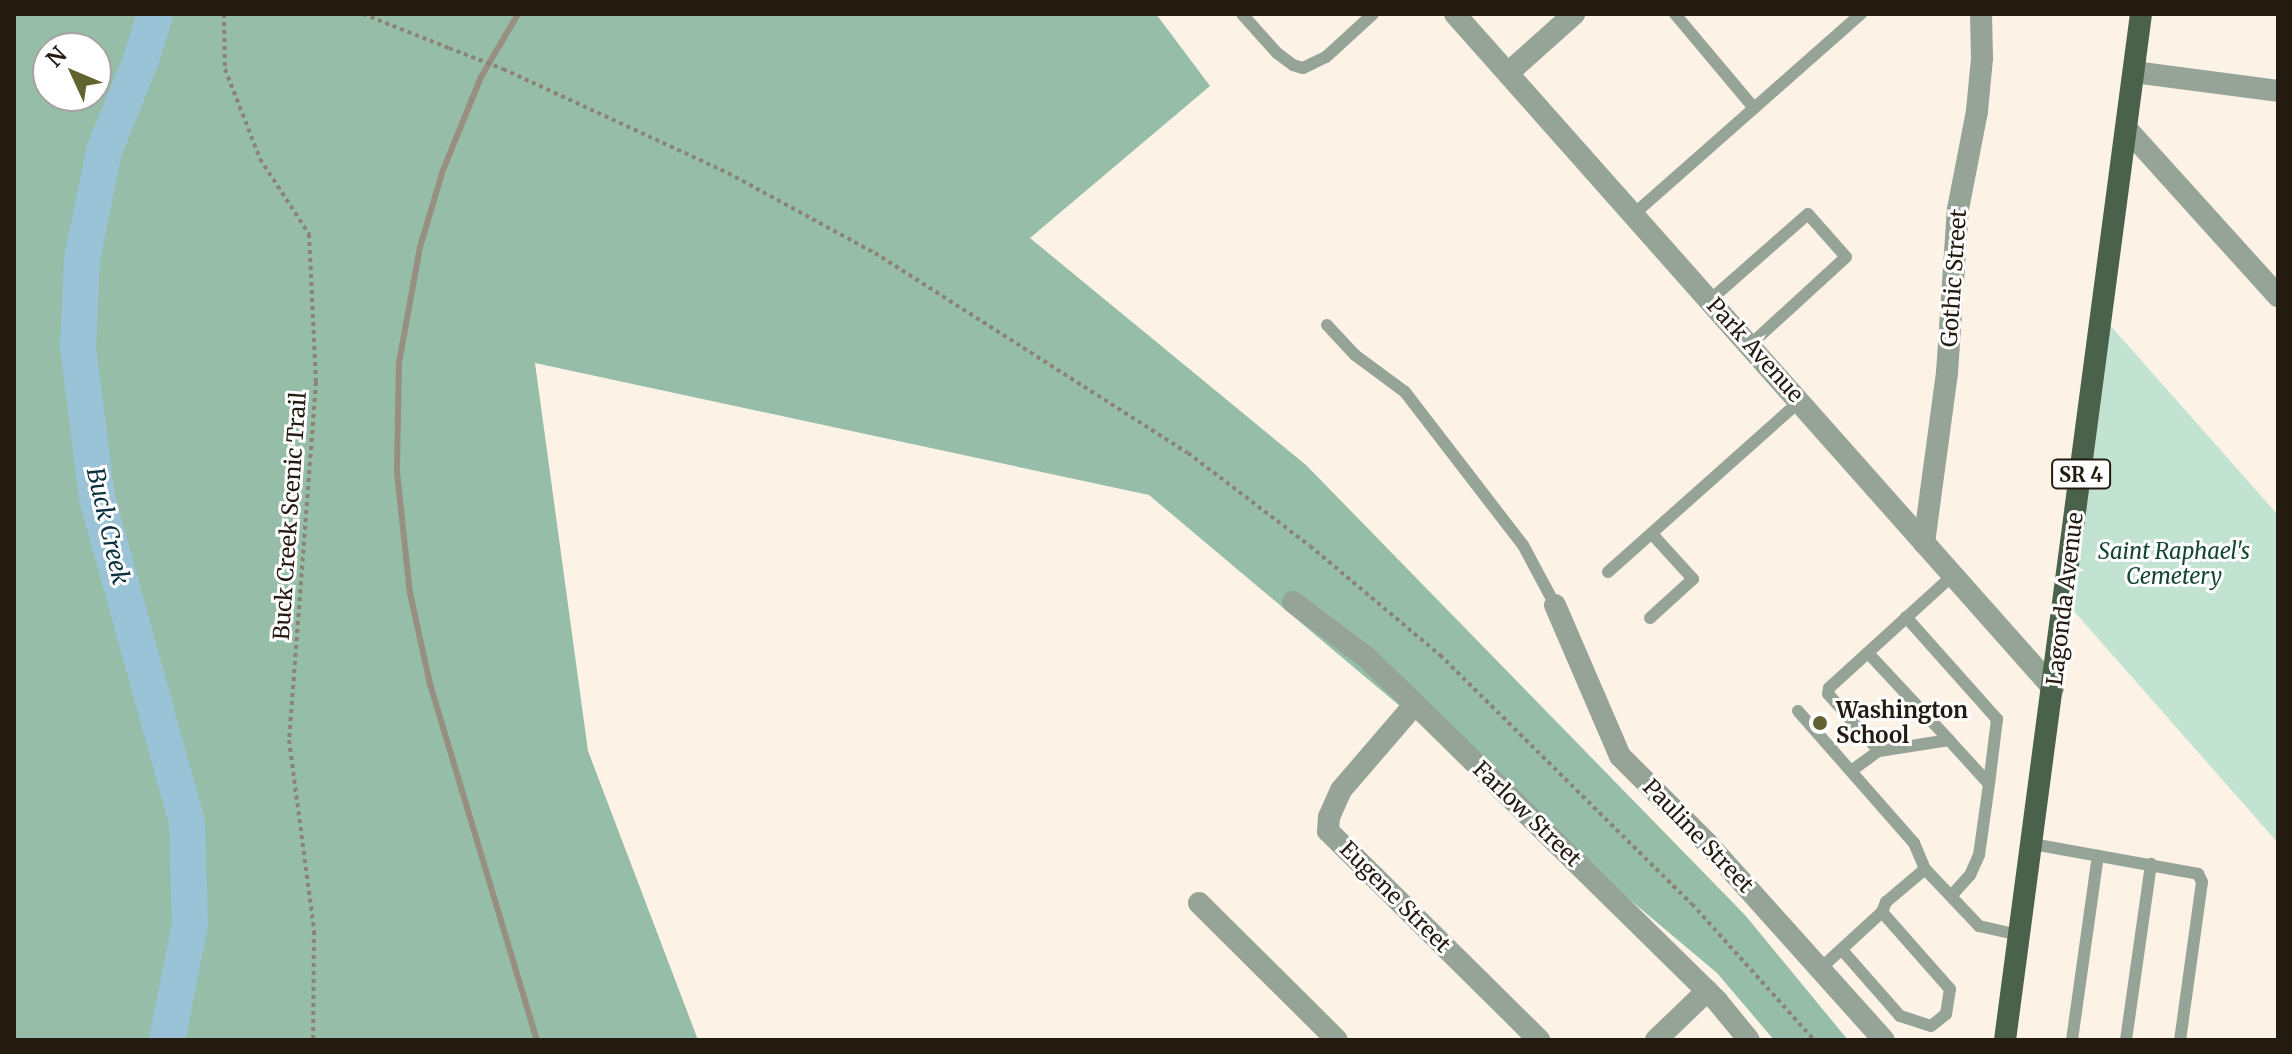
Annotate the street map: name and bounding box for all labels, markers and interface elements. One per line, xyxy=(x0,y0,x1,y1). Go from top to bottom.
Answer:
north arrow xyxy=(32,32,112,112)
text: N xyxy=(40,41,72,73)
street label: Gothic Street xyxy=(1936,208,1972,348)
street label: Park Avenue xyxy=(1701,292,1809,408)
street label: Buck Creek Scenic Trail xyxy=(268,391,312,641)
road number: SR 4 xyxy=(2051,458,2111,490)
water label: Buck Creek xyxy=(81,465,135,587)
street label: Lagonda Avenue xyxy=(2041,511,2089,687)
park label: Saint Raphael's Cemetery xyxy=(2098,538,2250,590)
place label: Washington School xyxy=(1836,697,1968,748)
marker: Washington School xyxy=(1811,714,1829,732)
street label: Farlow Street xyxy=(1468,756,1586,872)
street label: Pauline Street xyxy=(1637,774,1759,898)
street label: Eugene Street xyxy=(1334,836,1456,958)

